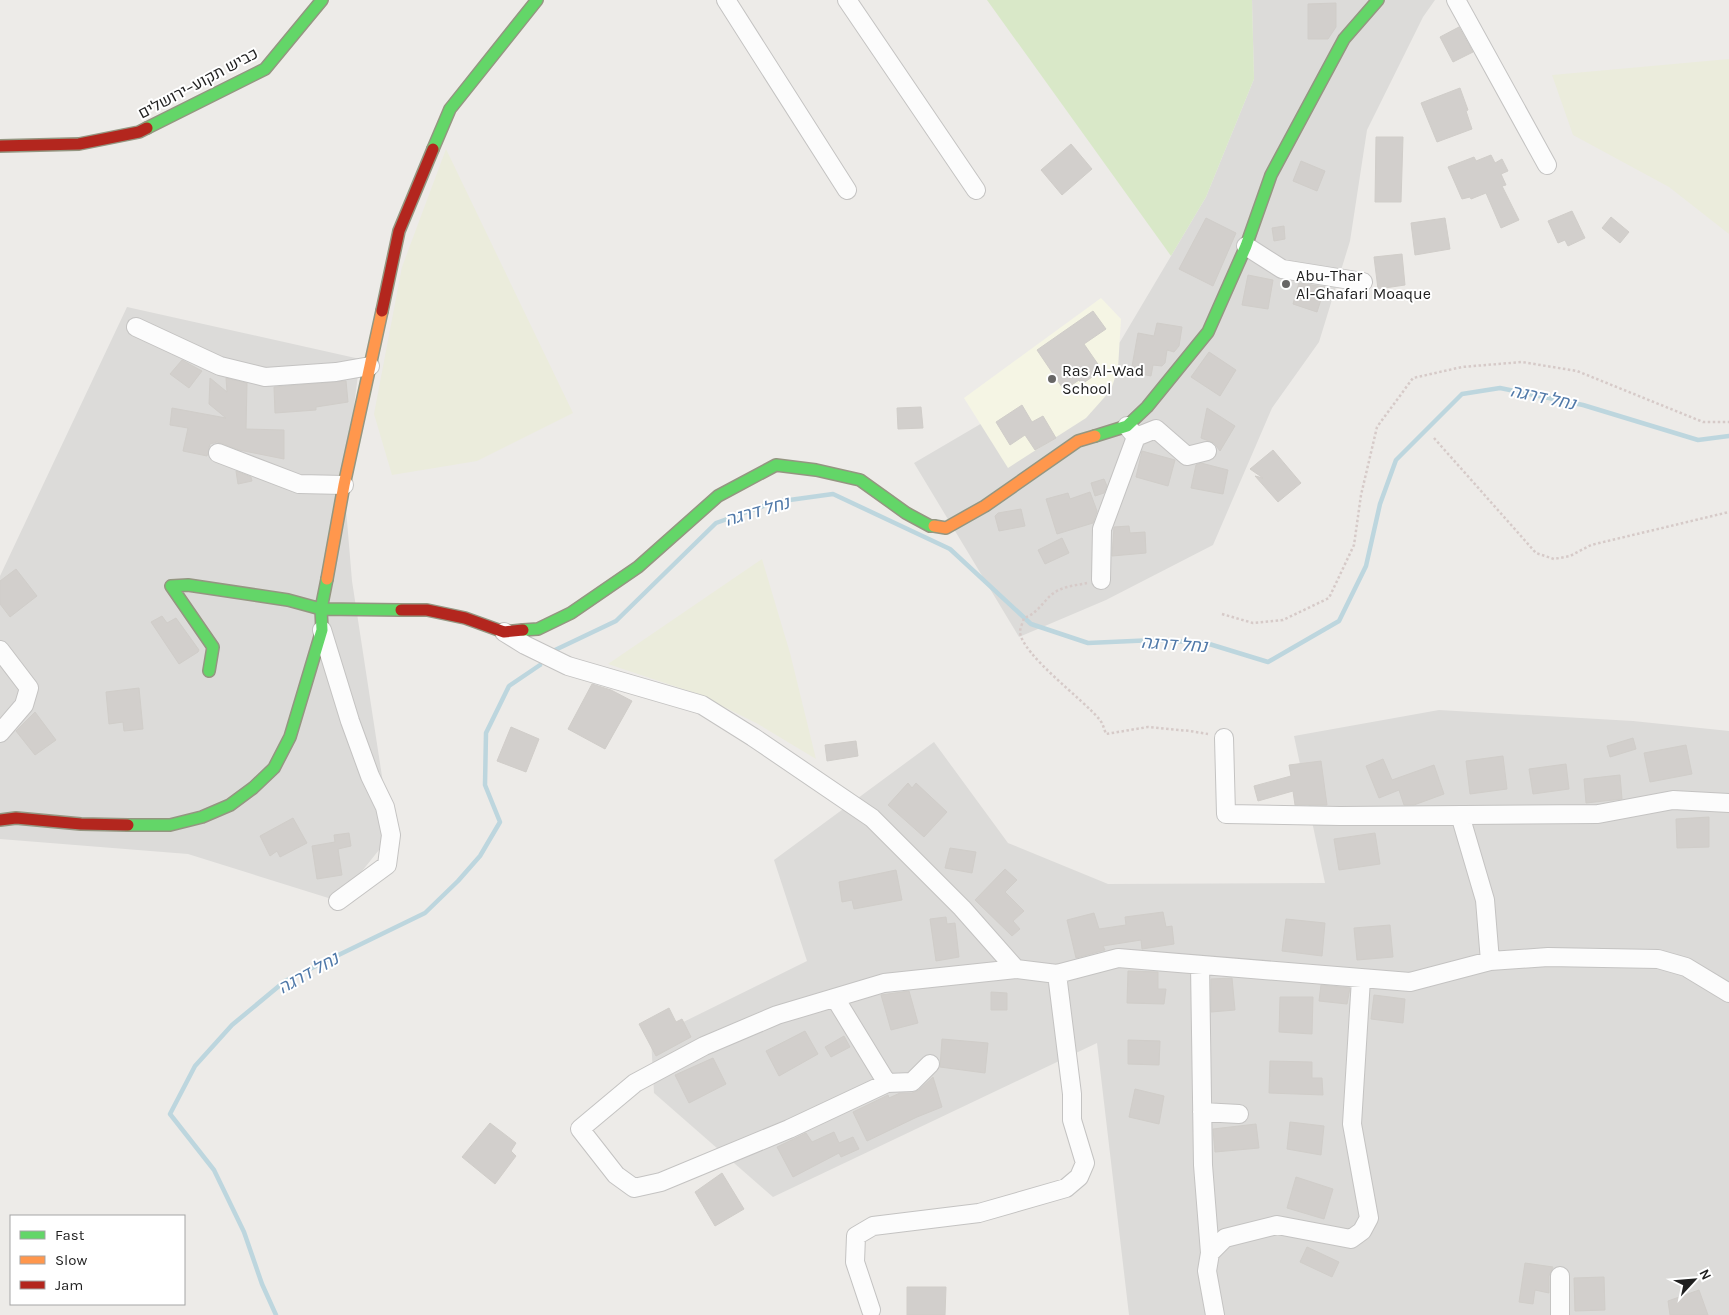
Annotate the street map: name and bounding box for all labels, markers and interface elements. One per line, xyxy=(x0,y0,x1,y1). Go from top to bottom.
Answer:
street label: כביש תקוע–ירושלים xyxy=(135,43,261,123)
place label: Abu-Thar Al-Ghafari Moaque xyxy=(1296,266,1431,303)
marker: Abu-Thar Al-Ghafari Moaque xyxy=(1280,278,1292,290)
place label: Ras Al-Wad School xyxy=(1062,361,1144,398)
marker: Ras Al-Wad School xyxy=(1046,373,1058,385)
water label: נחל דרגה xyxy=(1508,379,1579,415)
water label: נחל דרגה xyxy=(722,491,793,531)
water label: נחל דרגה xyxy=(1140,631,1209,657)
water label: נחל דרגה xyxy=(274,947,344,999)
legend xyxy=(10,1215,185,1305)
text: Fast xyxy=(55,1226,85,1244)
text: Slow xyxy=(55,1251,87,1269)
north arrow xyxy=(1669,1255,1719,1305)
text: N xyxy=(1695,1266,1715,1283)
text: Jam xyxy=(55,1276,83,1294)

